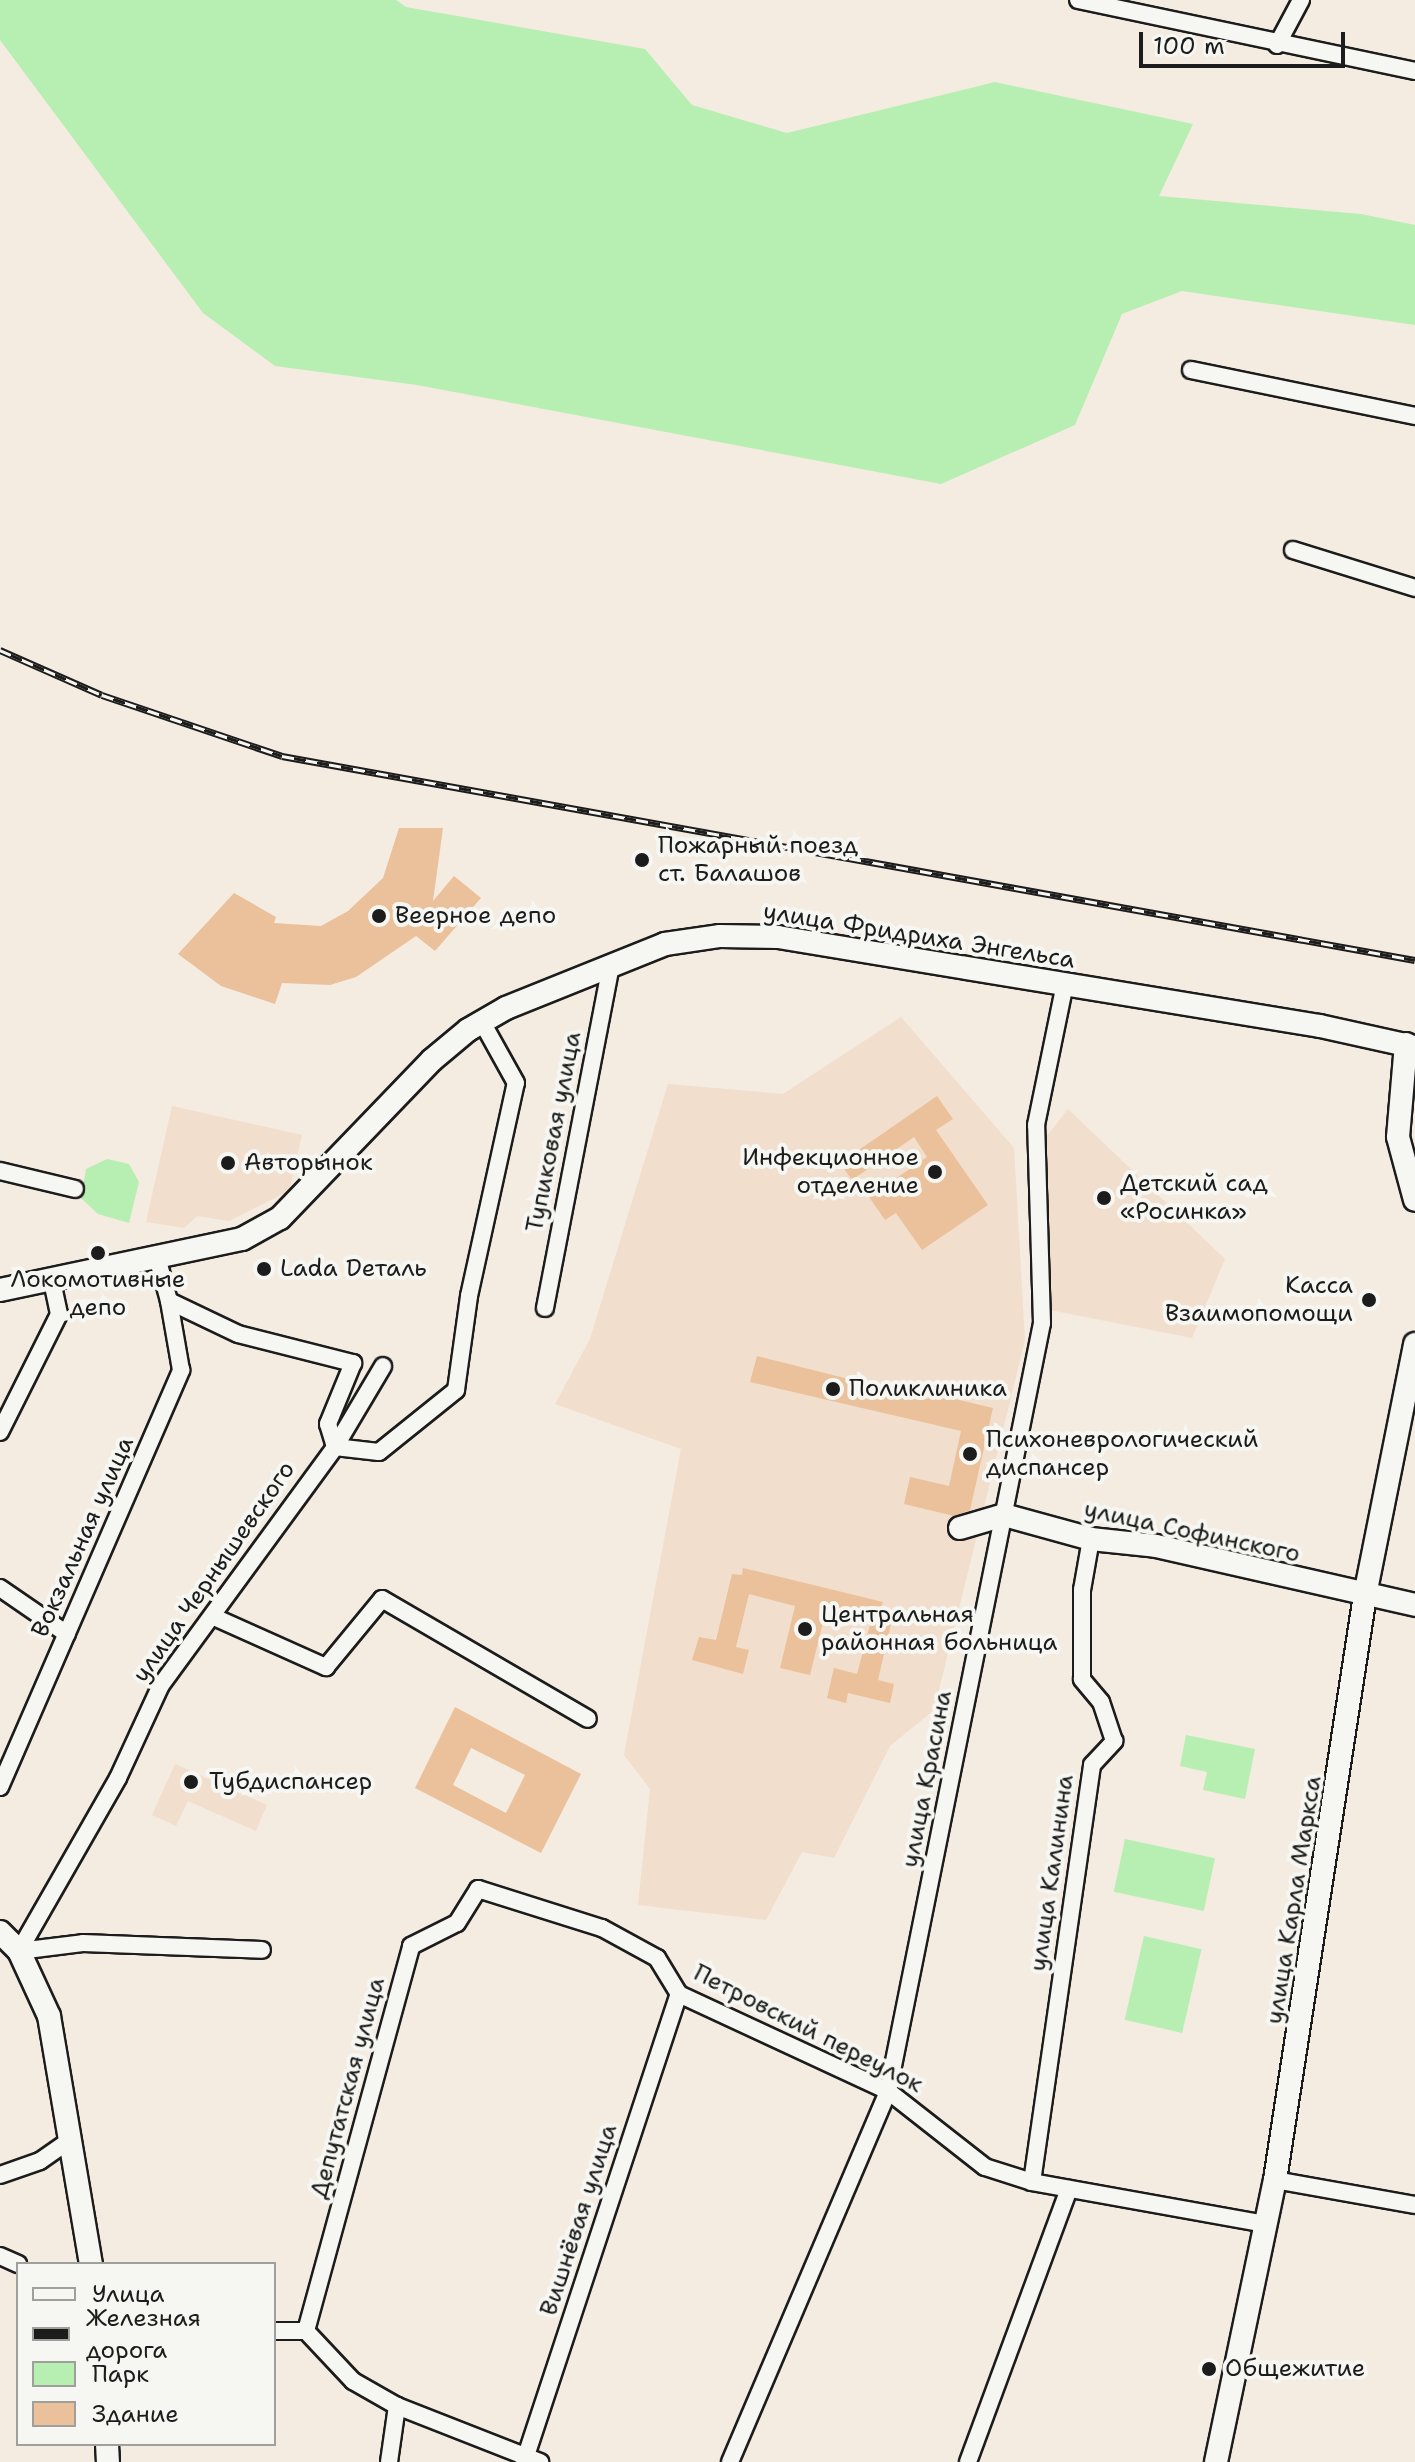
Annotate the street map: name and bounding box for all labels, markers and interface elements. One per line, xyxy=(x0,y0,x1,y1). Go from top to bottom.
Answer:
scale bar xyxy=(1143,16,1349,66)
text: 100 m xyxy=(1153,30,1225,62)
place label: Пожарный поезд ст. Балашов xyxy=(658,832,858,888)
marker: Пожарный поезд ст. Балашов xyxy=(633,851,651,869)
street label: улица Фридриха Энгельса xyxy=(761,897,1077,975)
place label: Веерное депо xyxy=(395,902,556,930)
marker: Веерное депо xyxy=(370,907,388,925)
street label: Тупиковая улица xyxy=(520,1029,588,1235)
place label: Инфекционное отделение xyxy=(742,1144,919,1200)
place label: Авторынок xyxy=(244,1149,373,1177)
marker: Авторынок xyxy=(219,1154,237,1172)
marker: Инфекционное отделение xyxy=(926,1163,944,1181)
place label: Детский сад «Росинка» xyxy=(1120,1170,1268,1226)
marker: Детский сад «Росинка» xyxy=(1095,1189,1113,1207)
marker: Локомотивные депо xyxy=(89,1244,107,1262)
place label: Lada Dеталь xyxy=(280,1255,427,1283)
marker: Lada Dеталь xyxy=(255,1260,273,1278)
place label: Локомотивные депо xyxy=(11,1266,185,1322)
place label: Касса Взаимопомощи xyxy=(1165,1272,1353,1328)
marker: Касса Взаимопомощи xyxy=(1360,1291,1378,1309)
place label: Поликлиника xyxy=(849,1375,1007,1403)
marker: Поликлиника xyxy=(824,1380,842,1398)
place label: Психоневрологический диспансер xyxy=(986,1426,1258,1482)
street label: Вокзальная улица xyxy=(26,1432,140,1642)
marker: Психоневрологический диспансер xyxy=(961,1445,979,1463)
street label: улица Чернышевского xyxy=(127,1456,301,1688)
street label: улица Софинского xyxy=(1081,1495,1303,1569)
place label: Центральная районная больница xyxy=(821,1601,1057,1657)
marker: Центральная районная больница xyxy=(796,1620,814,1638)
street label: улица Красина xyxy=(896,1688,958,1870)
place label: Тубдиспансер xyxy=(209,1768,372,1796)
marker: Тубдиспансер xyxy=(180,1771,202,1793)
street label: улица Калинина xyxy=(1024,1773,1080,1973)
street label: улица Карла Маркса xyxy=(1260,1774,1328,2026)
street label: Петровский переулок xyxy=(689,1959,927,2099)
street label: Депутатская улица xyxy=(305,1974,391,2202)
street label: Вишнёвая улица xyxy=(534,2121,624,2319)
legend xyxy=(16,2262,276,2446)
text: Улица xyxy=(92,2278,165,2310)
text: Железная дорога xyxy=(86,2302,201,2366)
place label: Общежитие xyxy=(1225,2355,1365,2383)
text: Парк xyxy=(92,2358,149,2390)
marker: Общежитие xyxy=(1200,2360,1218,2378)
text: Здание xyxy=(92,2398,179,2430)

